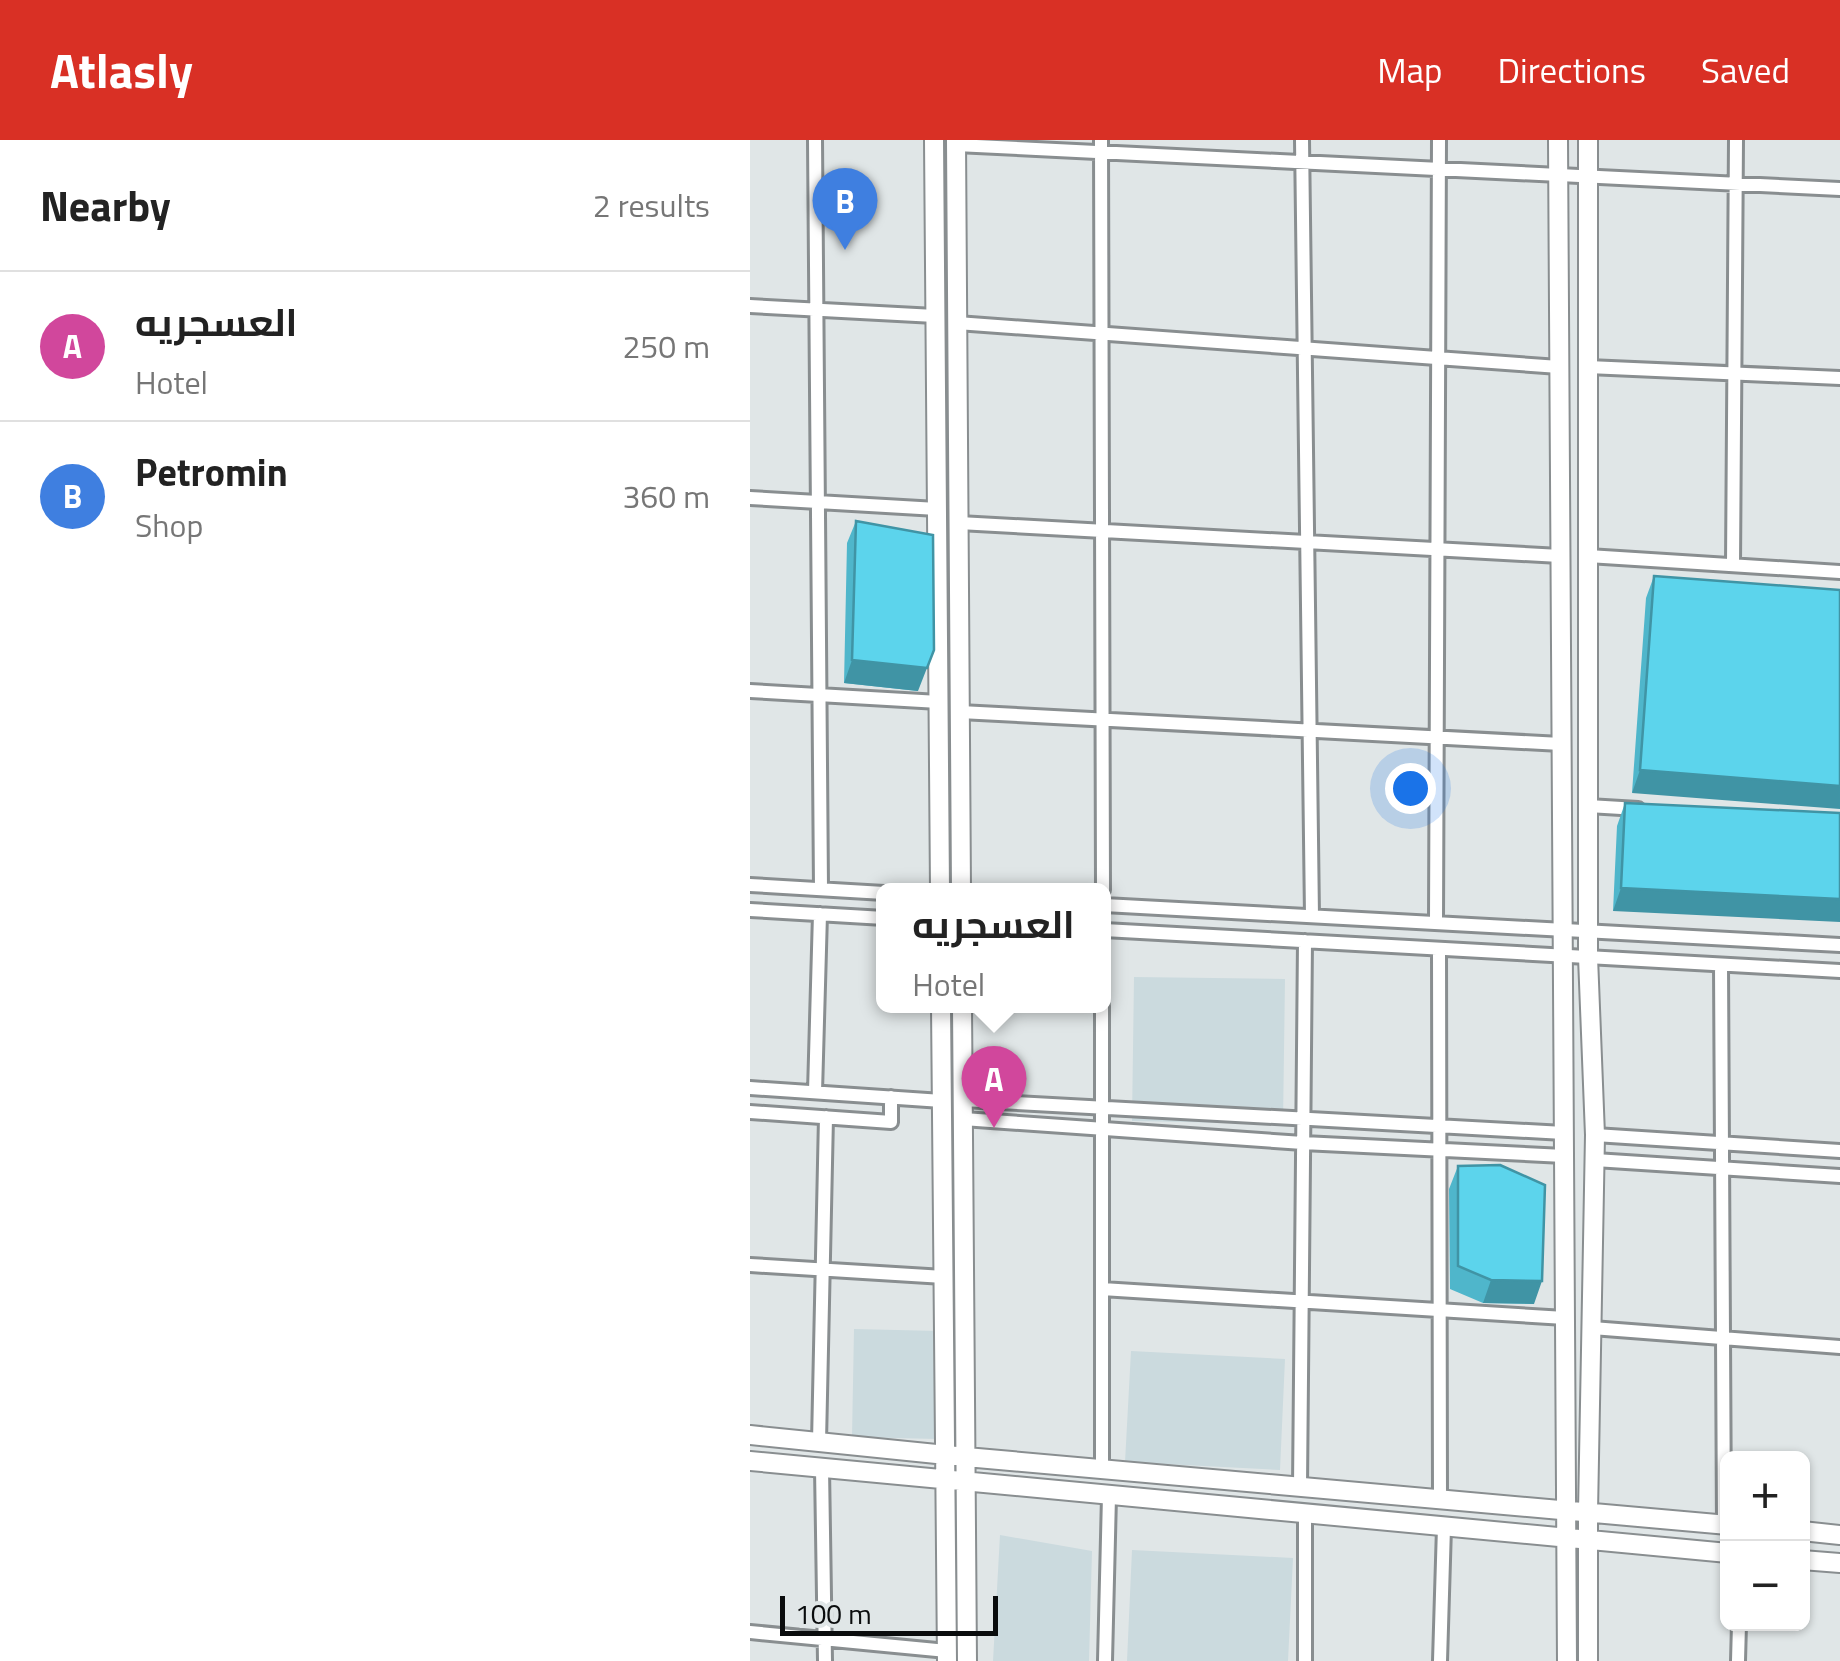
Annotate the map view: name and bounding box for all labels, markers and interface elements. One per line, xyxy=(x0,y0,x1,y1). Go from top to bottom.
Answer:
text: Atlasly xyxy=(50,34,193,107)
text: Map xyxy=(1377,43,1443,97)
text: Directions xyxy=(1498,43,1646,97)
text: Saved xyxy=(1701,43,1790,97)
pin: B xyxy=(812,168,878,250)
text: Nearby xyxy=(40,173,171,237)
text: 2 results xyxy=(593,181,710,229)
text: العسجريه xyxy=(135,293,298,351)
text: A xyxy=(63,322,82,370)
text: 250 m xyxy=(622,322,710,370)
text: Hotel xyxy=(135,358,208,406)
text: Petromin xyxy=(135,443,288,501)
text: B xyxy=(63,472,82,520)
text: 360 m xyxy=(622,472,710,520)
text: Shop xyxy=(135,501,203,549)
your location xyxy=(1385,763,1436,814)
popup xyxy=(876,883,1111,1013)
text: العسجريه xyxy=(912,895,1075,953)
text: Hotel xyxy=(912,960,985,1008)
pin: A xyxy=(962,1046,1026,1128)
map controls xyxy=(1720,1451,1810,1631)
button: + xyxy=(1720,1451,1810,1541)
button: − xyxy=(1720,1541,1810,1631)
scale bar xyxy=(780,1591,998,1636)
text: 100 m xyxy=(795,1592,872,1635)

